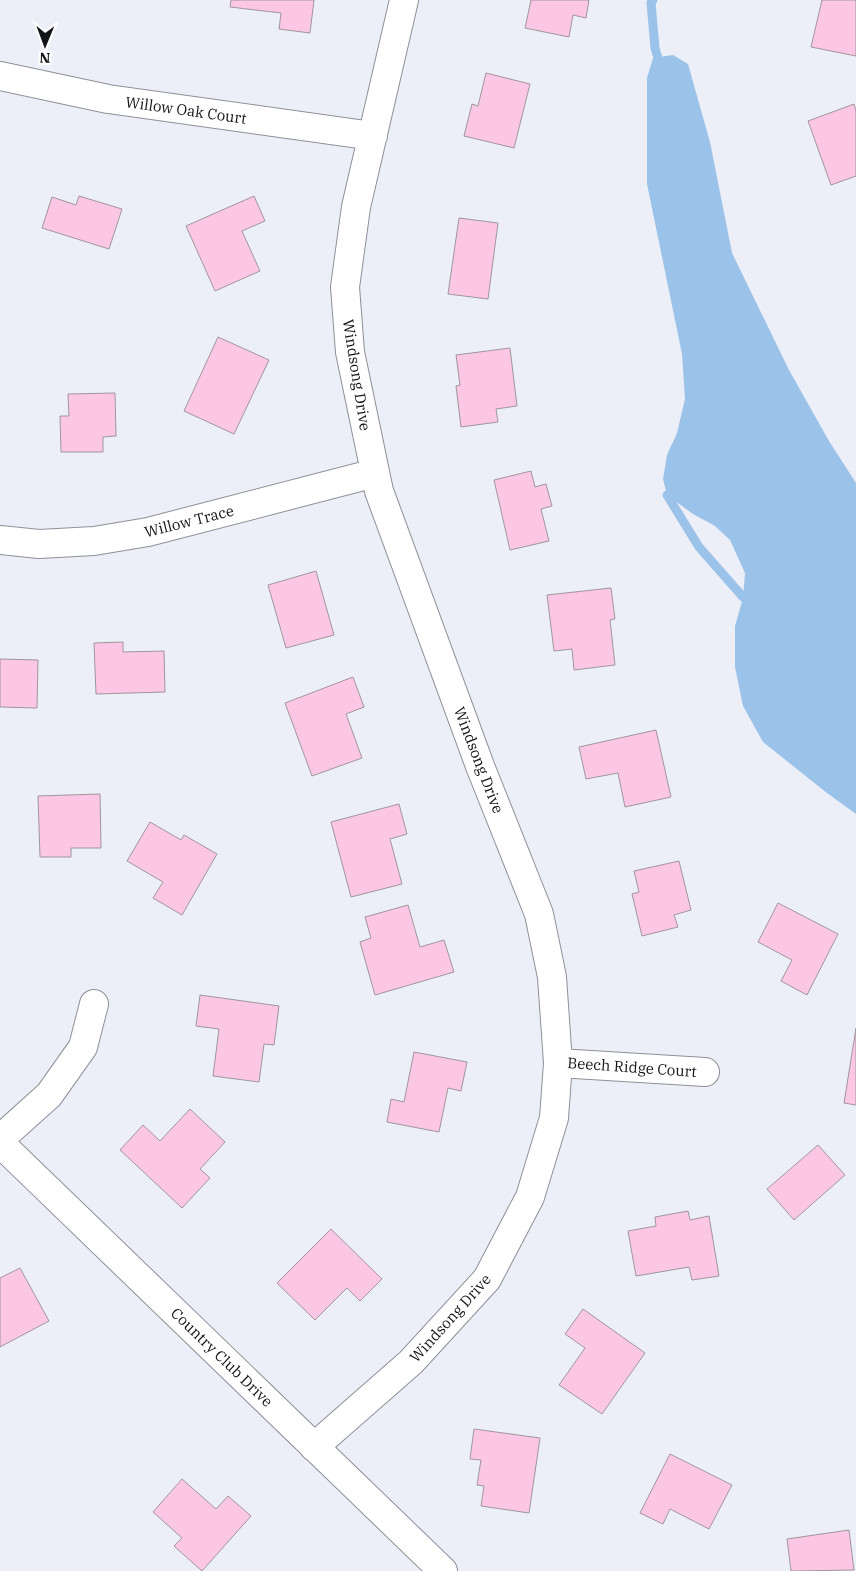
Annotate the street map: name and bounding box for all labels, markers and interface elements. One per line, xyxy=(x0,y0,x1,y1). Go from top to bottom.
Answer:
north arrow xyxy=(20,20,70,70)
text: N xyxy=(39,49,50,67)
street label: Willow Oak Court xyxy=(124,92,248,128)
street label: Windsong Drive xyxy=(339,318,375,432)
street label: Willow Trace xyxy=(142,501,236,541)
street label: Windsong Drive xyxy=(450,704,508,816)
street label: Beech Ridge Court xyxy=(567,1053,697,1081)
street label: Windsong Drive xyxy=(405,1270,495,1366)
street label: Country Club Drive xyxy=(167,1303,277,1411)

